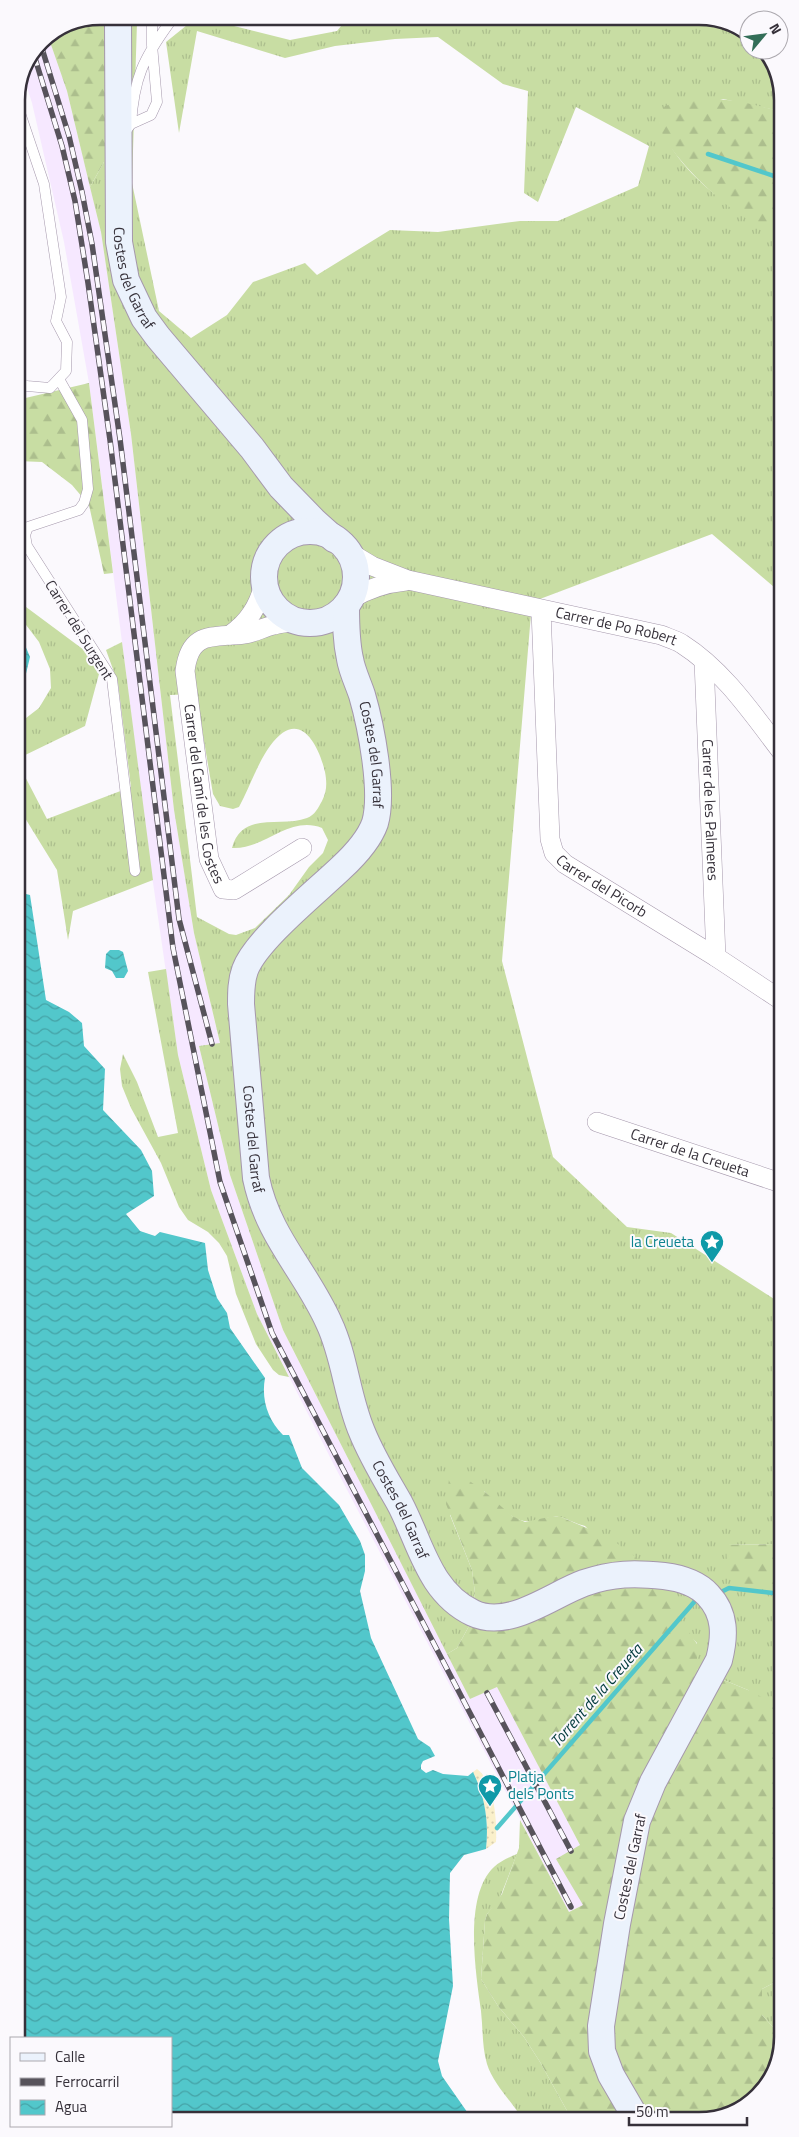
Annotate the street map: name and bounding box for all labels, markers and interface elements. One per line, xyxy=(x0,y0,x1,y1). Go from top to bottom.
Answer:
north arrow xyxy=(739,10,789,60)
text: N xyxy=(764,19,787,38)
street label: Costes del Garraf xyxy=(108,227,161,334)
street label: Carrer del Surgent xyxy=(39,575,120,685)
street label: Carrer de Po Robert xyxy=(553,600,681,651)
street label: Costes del Garraf xyxy=(353,698,390,809)
street label: Carrer del Camí de les Costes xyxy=(178,703,231,887)
street label: Carrer de les Palmeres xyxy=(696,739,725,881)
street label: Carrer del Picorb xyxy=(551,849,652,923)
street label: Costes del Garraf xyxy=(237,1084,271,1196)
street label: Carrer de la Creueta xyxy=(628,1122,753,1183)
place icon: la Creueta xyxy=(699,1229,725,1263)
place label: la Creueta xyxy=(631,1230,694,1253)
street label: Costes del Garraf xyxy=(366,1456,435,1563)
water label: Torrent de la Creueta xyxy=(544,1637,649,1752)
place label: Platja dels Ponts xyxy=(508,1765,574,1805)
place icon: Platja dels Ponts xyxy=(477,1773,503,1807)
street label: Costes del Garraf xyxy=(607,1812,652,1922)
legend xyxy=(10,2037,172,2127)
text: Calle xyxy=(55,2045,85,2068)
text: Ferrocarril xyxy=(55,2070,120,2093)
scale bar xyxy=(629,2094,746,2126)
text: Agua xyxy=(55,2095,87,2118)
text: 50 m xyxy=(636,2100,669,2123)

